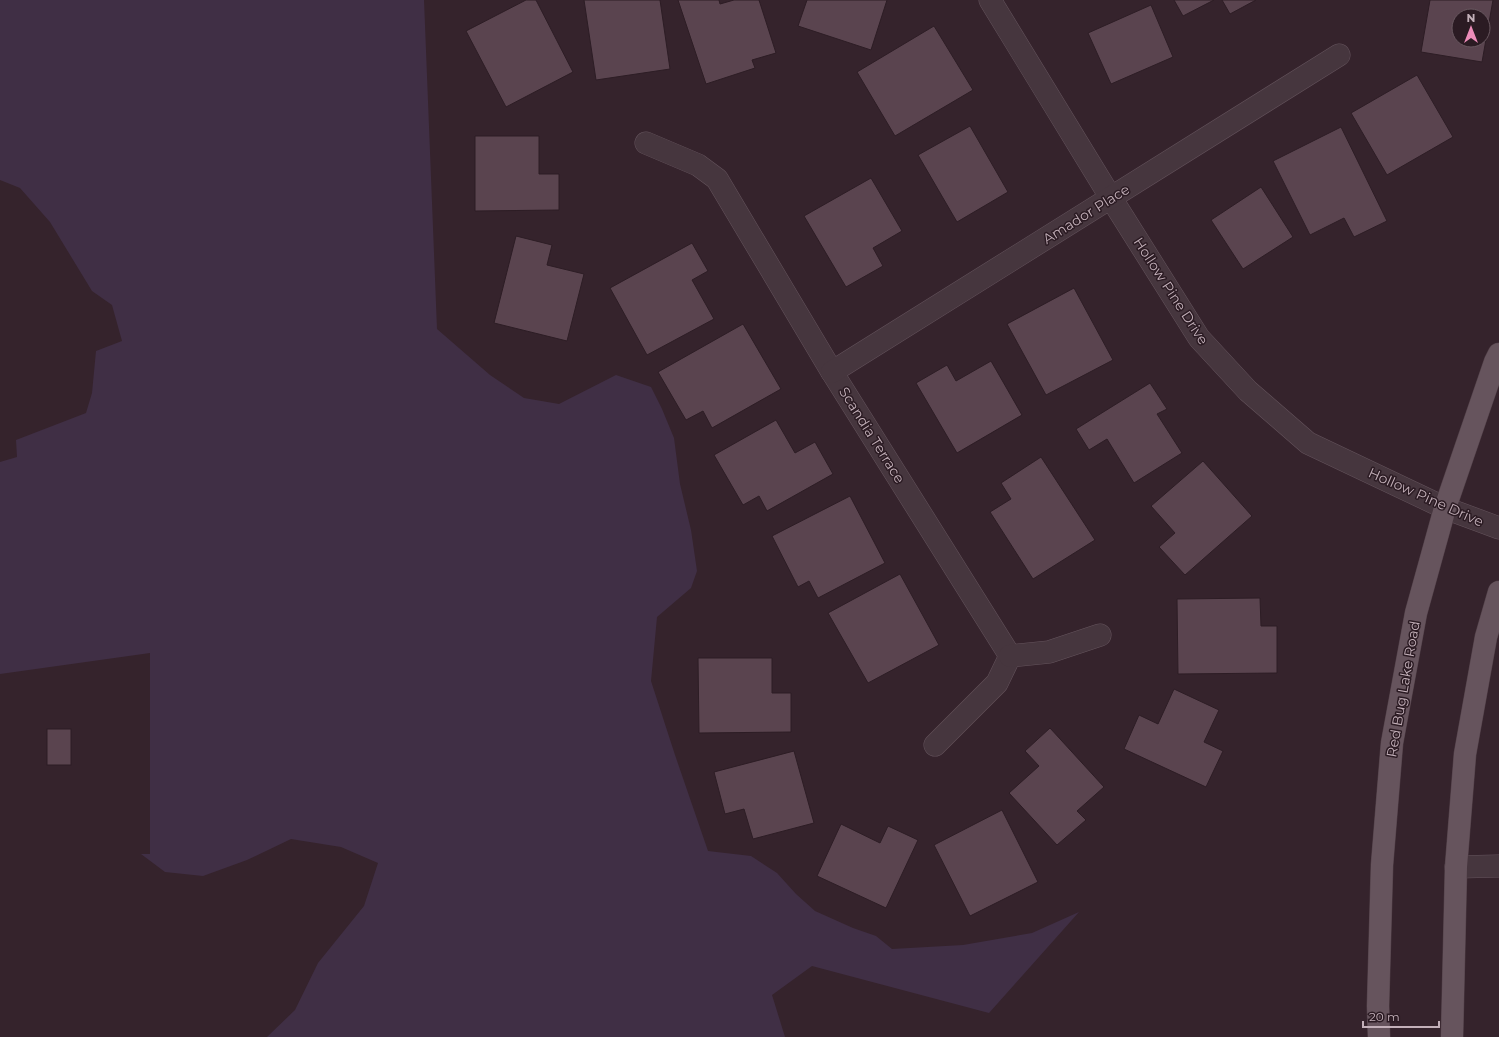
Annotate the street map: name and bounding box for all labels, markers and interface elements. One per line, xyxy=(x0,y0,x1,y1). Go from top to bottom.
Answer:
north arrow xyxy=(1451,8,1491,48)
text: N xyxy=(1467,11,1475,25)
street label: Amador Place xyxy=(1039,180,1133,248)
street label: Hollow Pine Drive xyxy=(1130,234,1212,348)
street label: Scandia Terrace xyxy=(835,384,909,486)
street label: Hollow Pine Drive xyxy=(1366,463,1486,531)
street label: Red Bug Lake Road xyxy=(1382,619,1424,759)
scale bar xyxy=(1363,1003,1439,1029)
text: 20 m xyxy=(1369,1009,1400,1024)

